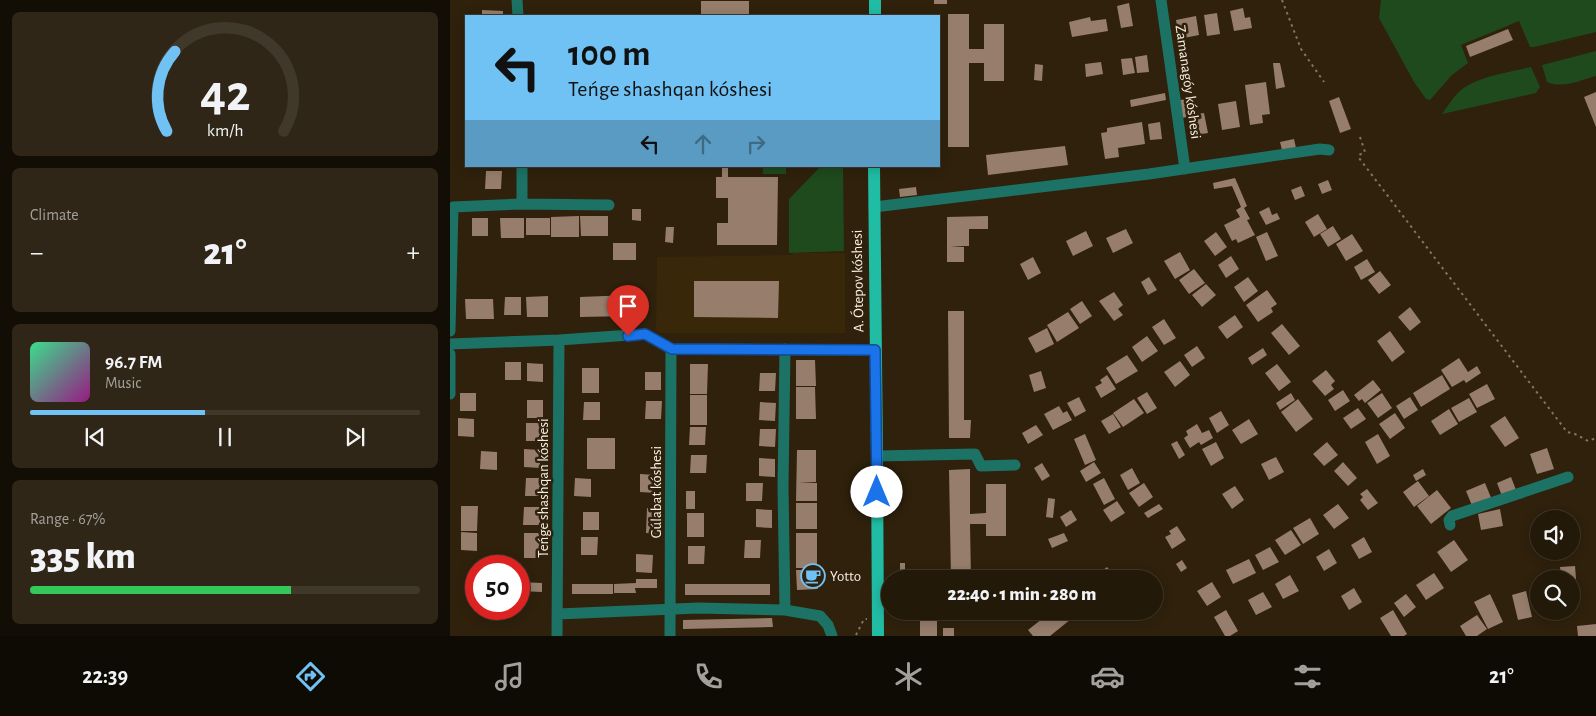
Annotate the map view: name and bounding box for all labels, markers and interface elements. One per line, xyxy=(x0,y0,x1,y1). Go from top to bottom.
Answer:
street label: Zamanagóy kóshesi xyxy=(1173,24,1203,140)
icon: left xyxy=(485,35,550,100)
text: 100 m xyxy=(568,37,651,72)
text: 42 xyxy=(200,68,250,120)
text: Teńge shashqan kóshesi xyxy=(568,78,772,100)
text: km/h xyxy=(207,122,243,140)
icon: left xyxy=(636,130,664,158)
icon: ahead xyxy=(689,130,717,158)
icon: right xyxy=(742,130,770,158)
text: Climate xyxy=(30,207,79,223)
street label: A. Ótepov kóshesi xyxy=(848,230,866,332)
text: 21° xyxy=(203,234,247,272)
text: − xyxy=(30,239,43,267)
text: + xyxy=(407,239,420,267)
pin xyxy=(607,285,649,336)
icon: arrive xyxy=(614,292,642,320)
text: 96.7 FM xyxy=(105,353,162,372)
text: Music xyxy=(105,375,141,391)
street label: Teńge shashqan kóshesi xyxy=(536,418,551,558)
icon: previous xyxy=(81,423,109,451)
icon: pause xyxy=(211,423,239,451)
icon: next xyxy=(341,423,369,451)
street label: Gúlabat kóshesi xyxy=(649,446,664,538)
position arrow xyxy=(850,465,902,517)
map controls xyxy=(1530,510,1580,620)
button: sound xyxy=(1530,510,1580,560)
text: Range · 67% xyxy=(30,511,106,527)
text: 335 km xyxy=(30,538,136,576)
speed limit sign: 50 xyxy=(465,555,530,620)
cafe icon: Yotto xyxy=(800,563,826,589)
place label: Yotto xyxy=(830,569,861,584)
button: search xyxy=(1530,570,1580,620)
text: 22:40 · 1 min · 280 m xyxy=(948,585,1096,604)
icon: directions xyxy=(293,659,328,694)
icon: music xyxy=(492,659,527,694)
icon: phone xyxy=(691,659,726,694)
icon: climate xyxy=(891,659,926,694)
icon: car xyxy=(1090,659,1125,694)
icon: filters xyxy=(1290,659,1325,694)
text: 22:39 xyxy=(82,665,128,687)
text: 21° xyxy=(1489,665,1514,687)

